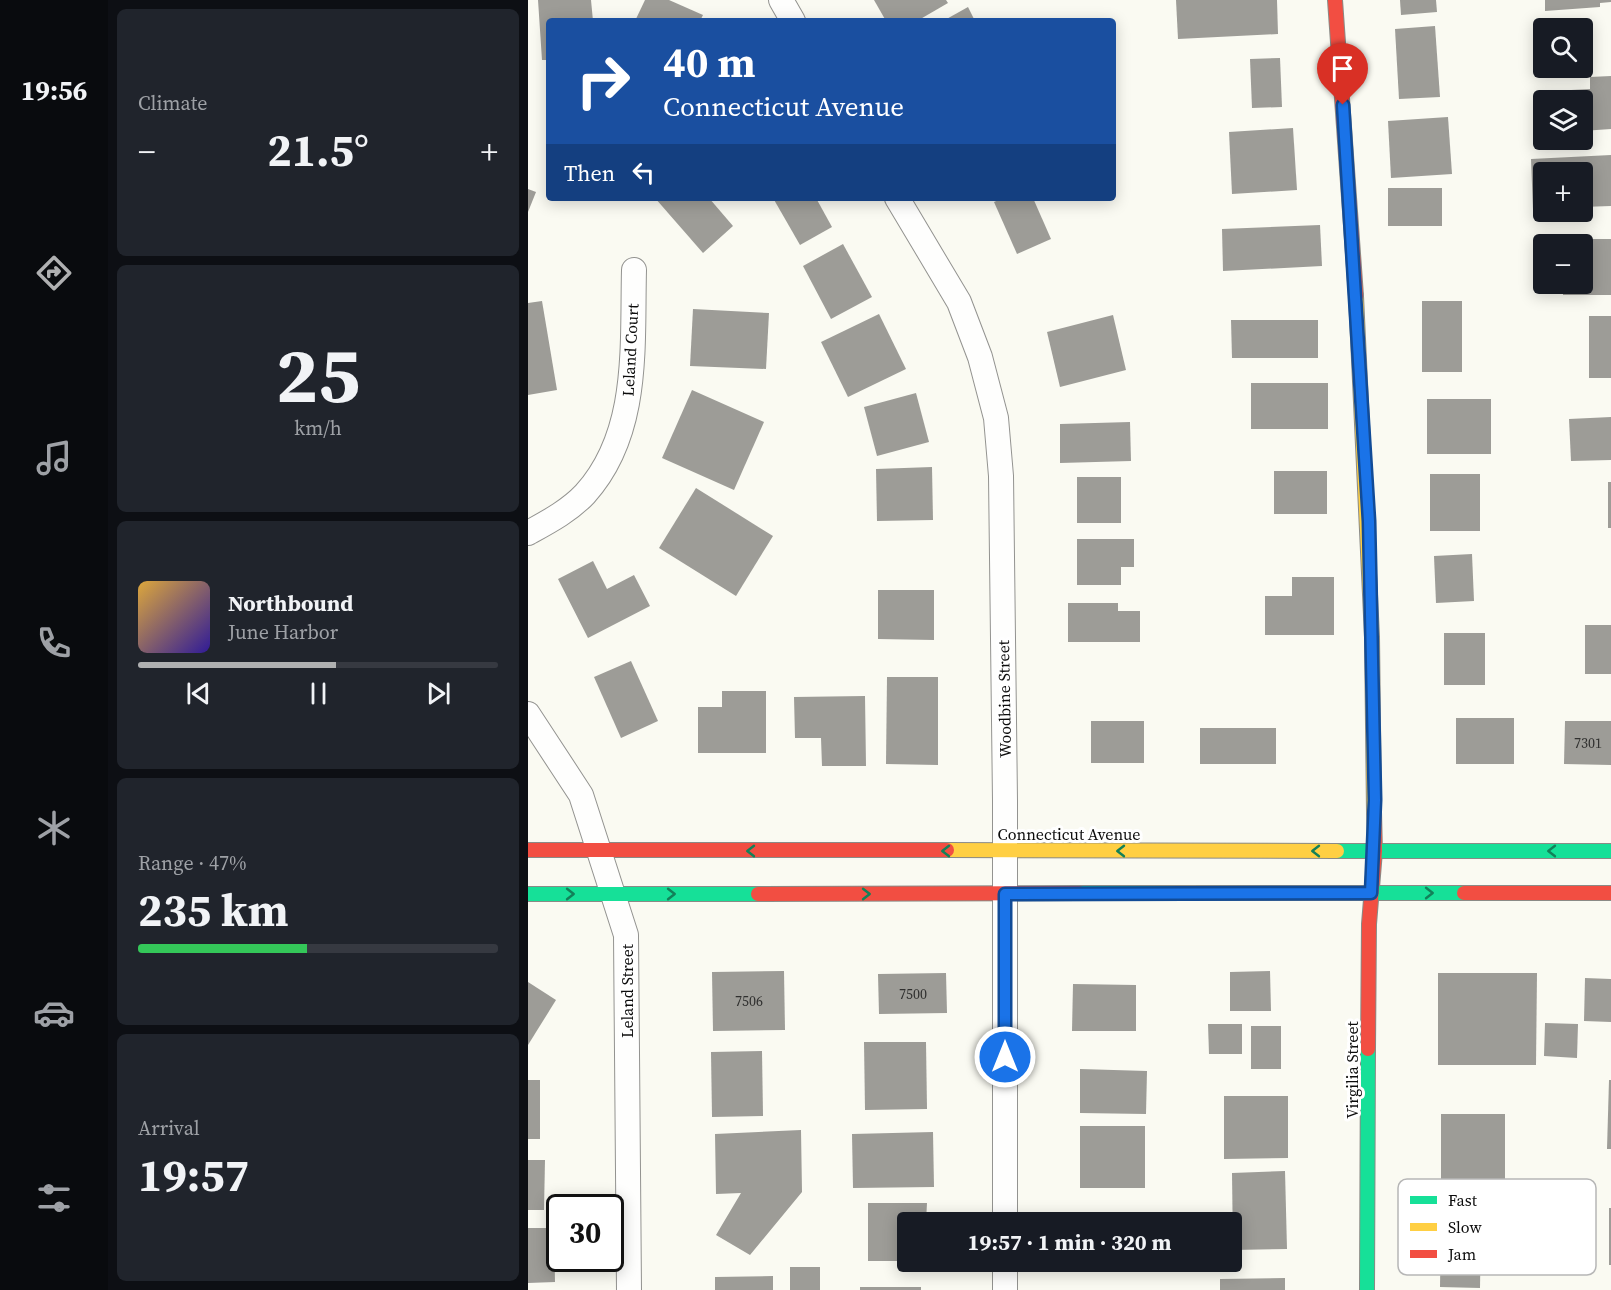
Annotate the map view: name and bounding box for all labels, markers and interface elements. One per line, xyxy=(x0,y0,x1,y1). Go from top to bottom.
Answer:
map controls xyxy=(1533,18,1593,294)
button: search xyxy=(1533,18,1593,78)
text: 40 m xyxy=(663,33,756,91)
icon: right xyxy=(564,42,642,120)
pin xyxy=(1317,43,1368,105)
icon: arrive xyxy=(1326,52,1359,85)
text: 19:56 xyxy=(21,72,87,109)
text: Connecticut Avenue xyxy=(663,88,904,125)
text: Climate xyxy=(138,89,207,117)
button: layers xyxy=(1533,90,1593,150)
text: 21.5° xyxy=(267,119,369,181)
text: − xyxy=(138,129,156,174)
text: + xyxy=(481,129,498,174)
icon: left xyxy=(627,156,660,189)
text: Then xyxy=(564,158,615,188)
button: + xyxy=(1533,162,1593,222)
button: − xyxy=(1533,234,1593,294)
icon: directions xyxy=(33,252,75,294)
street label: Leland Court xyxy=(617,302,643,397)
text: 25 xyxy=(276,321,360,428)
text: km/h xyxy=(294,414,342,442)
icon: music xyxy=(33,437,75,479)
text: Northbound xyxy=(228,588,353,618)
text: June Harbor xyxy=(228,618,338,646)
icon: phone xyxy=(33,622,75,664)
street label: Woodbine Street xyxy=(992,639,1016,758)
icon: previous xyxy=(182,677,215,710)
icon: pause xyxy=(302,677,335,710)
icon: next xyxy=(422,677,455,710)
house number: 7301 xyxy=(1574,733,1602,753)
icon: climate xyxy=(33,807,75,849)
street label: Connecticut Avenue xyxy=(998,823,1140,845)
one-way arrow xyxy=(747,845,756,857)
one-way arrow xyxy=(942,845,951,857)
one-way arrow xyxy=(1117,845,1126,857)
one-way arrow xyxy=(1312,845,1321,857)
one-way arrow xyxy=(1548,845,1557,857)
text: Range · 47% xyxy=(138,849,247,877)
text: 235 km xyxy=(138,879,289,941)
one-way arrow xyxy=(1425,887,1434,899)
one-way arrow xyxy=(566,888,575,900)
one-way arrow xyxy=(666,888,675,900)
one-way arrow xyxy=(861,888,870,900)
street label: Leland Street xyxy=(616,943,638,1038)
house number: 7500 xyxy=(899,984,927,1004)
house number: 7506 xyxy=(735,991,763,1011)
icon: car xyxy=(33,992,75,1034)
street label: Virgilia Street xyxy=(1341,1020,1363,1119)
position arrow xyxy=(973,1025,1037,1089)
text: Arrival xyxy=(138,1114,200,1142)
text: 19:57 xyxy=(138,1144,249,1206)
icon: filters xyxy=(33,1177,75,1219)
legend xyxy=(1398,1179,1596,1275)
text: Fast xyxy=(1448,1189,1478,1211)
speed limit sign: 30 xyxy=(546,1194,624,1272)
text: Slow xyxy=(1448,1216,1483,1238)
text: 19:57 · 1 min · 320 m xyxy=(968,1227,1171,1257)
text: Jam xyxy=(1447,1243,1476,1265)

